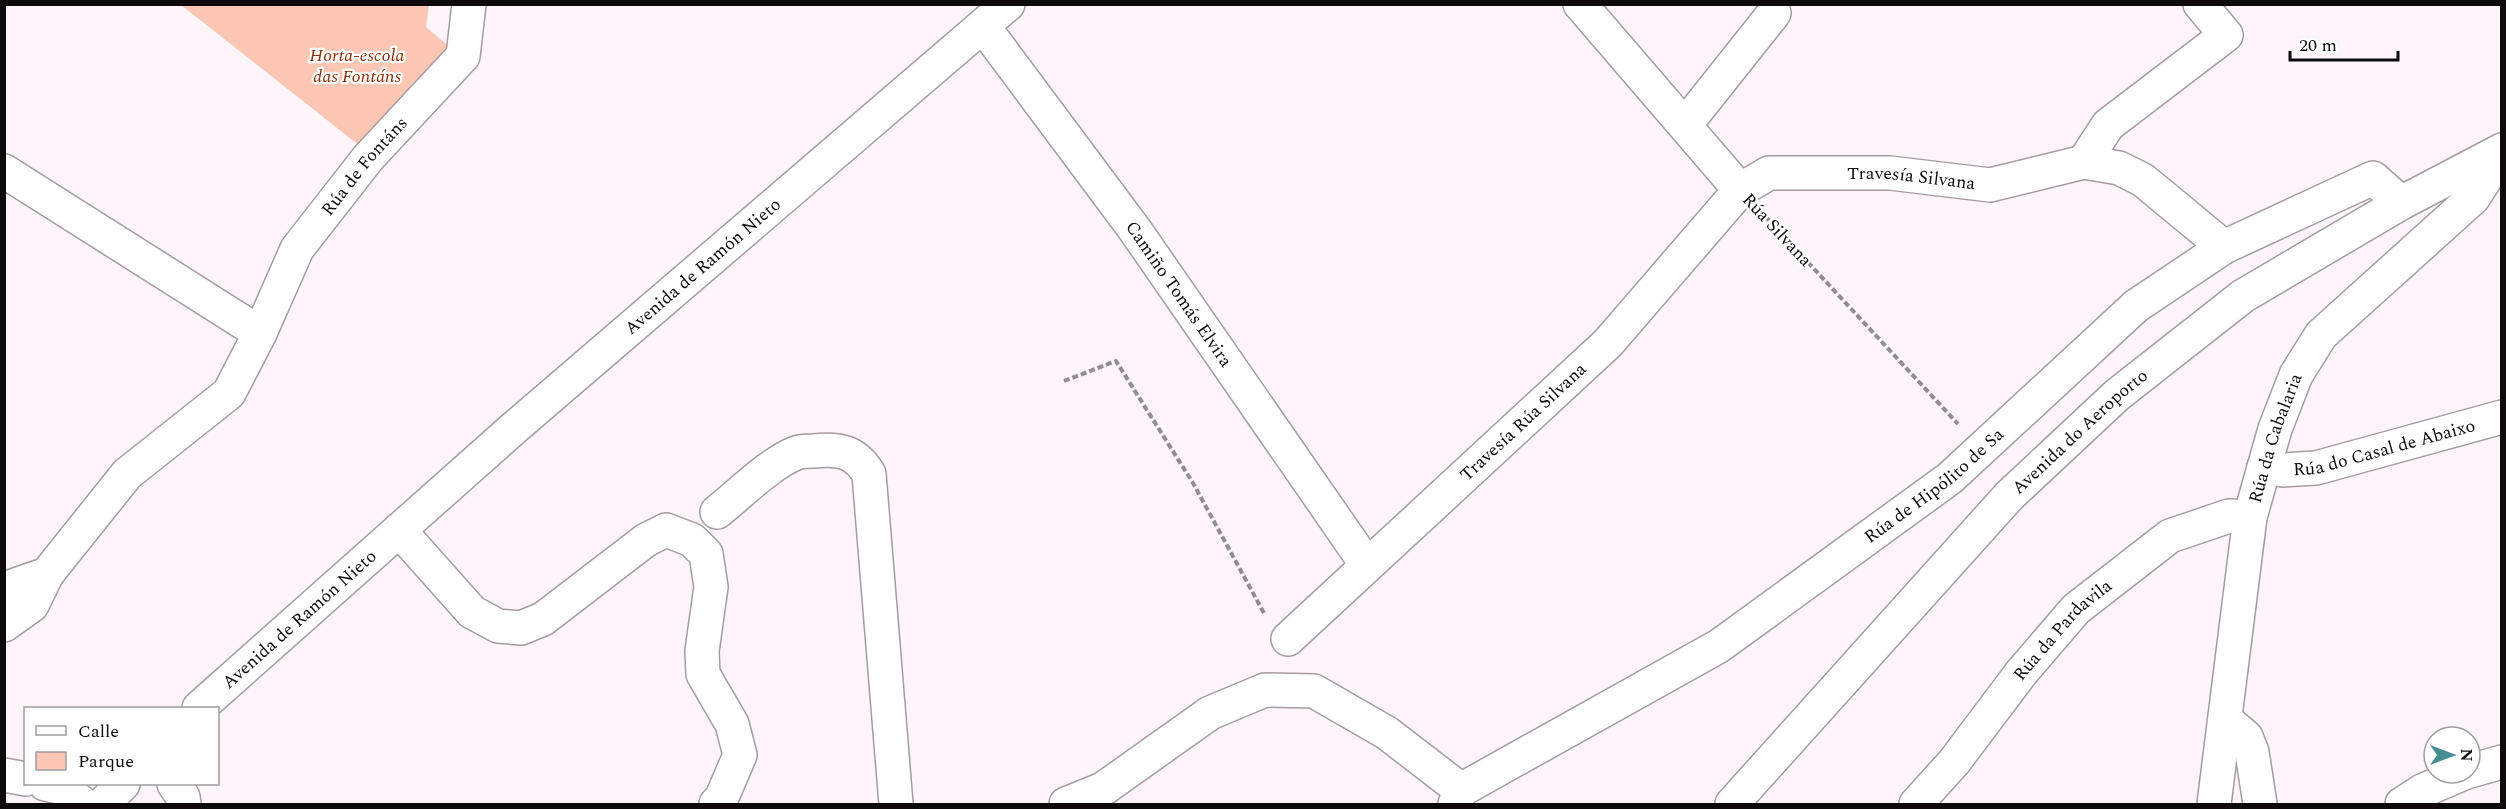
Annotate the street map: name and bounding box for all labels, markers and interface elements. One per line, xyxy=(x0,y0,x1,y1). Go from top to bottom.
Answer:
scale bar xyxy=(2290,24,2398,62)
text: 20 m xyxy=(2299,32,2337,59)
park label: Horta-escola das Fontáns xyxy=(310,42,404,90)
street label: Rúa de Fontáns xyxy=(314,110,414,221)
street label: Travesía Silvana xyxy=(1847,160,1977,197)
street label: Rúa Silvana xyxy=(1736,187,1819,273)
street label: Avenida de Ramón Nieto xyxy=(618,191,787,341)
street label: Camiño Tomás Elvira xyxy=(1119,215,1240,373)
street label: Travesía Rúa Silvana xyxy=(1453,356,1593,487)
street label: Avenida do Aeroporto xyxy=(2005,362,2154,501)
street label: Rúa da Cabalaria xyxy=(2241,369,2309,506)
street label: Rúa do Casal de Abaixo xyxy=(2292,412,2478,483)
street label: Rúa de Hipólito de Sa xyxy=(1858,421,2010,550)
street label: Avenida de Ramón Nieto xyxy=(216,543,382,695)
street label: Rúa da Pardavila xyxy=(2006,572,2118,686)
legend xyxy=(24,707,219,785)
text: Calle xyxy=(78,718,119,745)
north arrow xyxy=(2422,725,2482,785)
text: Parque xyxy=(78,748,134,775)
text: N xyxy=(2454,748,2478,762)

